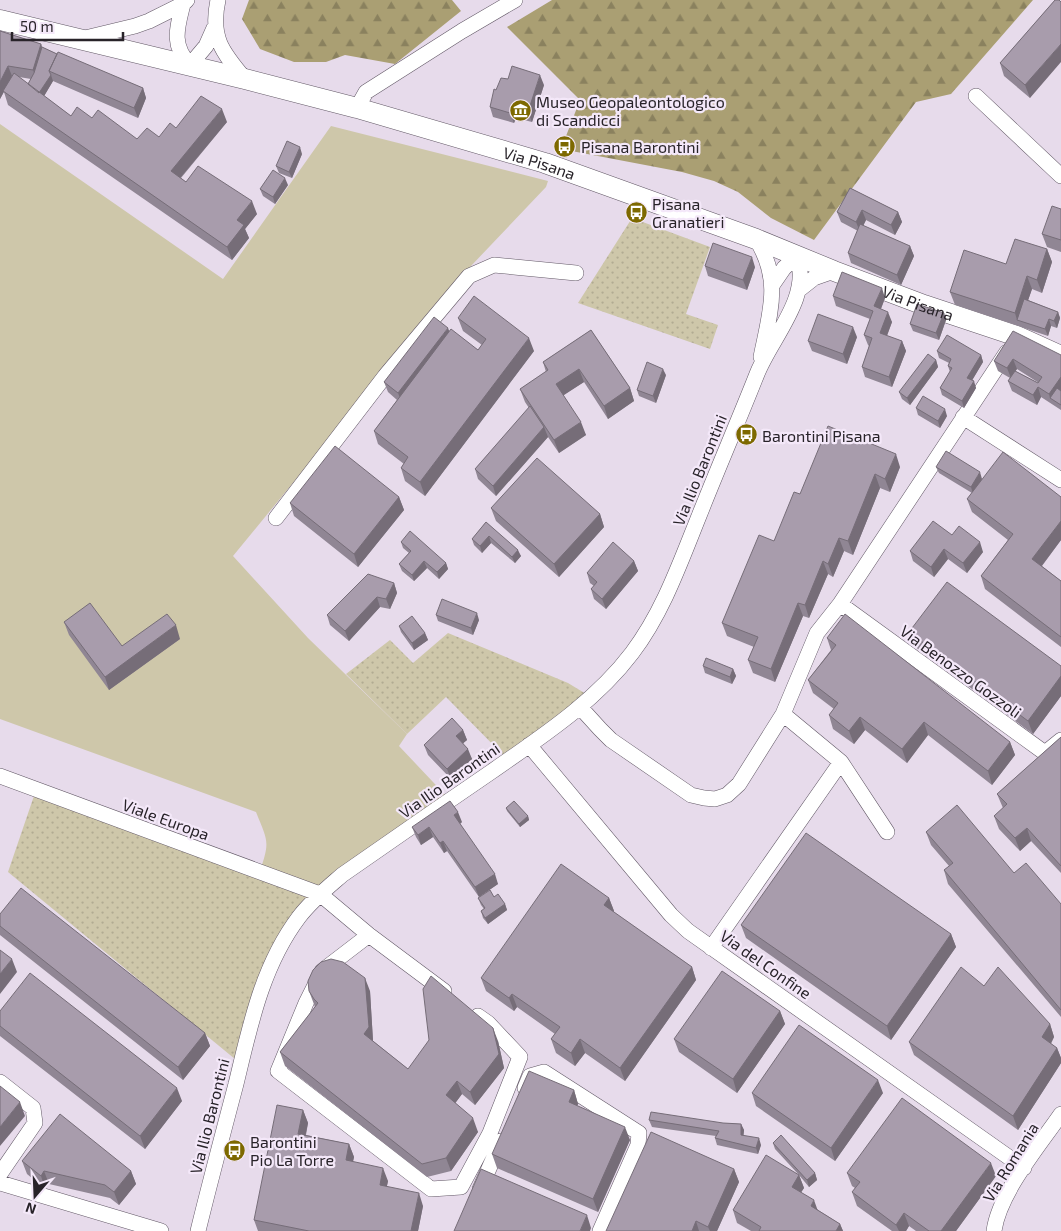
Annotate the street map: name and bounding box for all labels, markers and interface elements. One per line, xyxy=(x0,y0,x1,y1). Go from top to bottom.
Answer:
scale bar xyxy=(12,10,124,42)
text: 50 m xyxy=(20,17,54,35)
place label: Museo Geopaleontologico di Scandicci xyxy=(536,92,725,129)
museum icon: Museo Geopaleontologico di Scandicci xyxy=(508,98,532,122)
bus stop icon: Pisana Barontini xyxy=(553,134,577,158)
place label: Pisana Barontini xyxy=(581,137,700,156)
street label: Via Pisana xyxy=(501,142,578,183)
place label: Pisana Granatieri xyxy=(652,194,724,231)
bus stop icon: Pisana Granatieri xyxy=(624,200,648,224)
street label: Via Pisana xyxy=(880,281,956,324)
street label: Via Ilio Barontini xyxy=(668,412,730,528)
bus stop icon: Barontini Pisana xyxy=(734,423,758,447)
place label: Barontini Pisana xyxy=(762,426,881,445)
street label: Via Benozzo Gozzoli xyxy=(897,621,1025,721)
street label: Via Ilio Barontini xyxy=(395,738,503,822)
street label: Viale Europa xyxy=(120,795,212,843)
street label: Via del Confine xyxy=(717,926,815,1002)
street label: Via Ilio Barontini xyxy=(185,1056,233,1176)
street label: Via Romania xyxy=(978,1119,1042,1205)
place label: Barontini Pio La Torre xyxy=(250,1132,334,1169)
bus stop icon: Barontini Pio La Torre xyxy=(222,1138,246,1162)
north arrow xyxy=(10,1171,60,1221)
text: N xyxy=(23,1199,38,1218)

